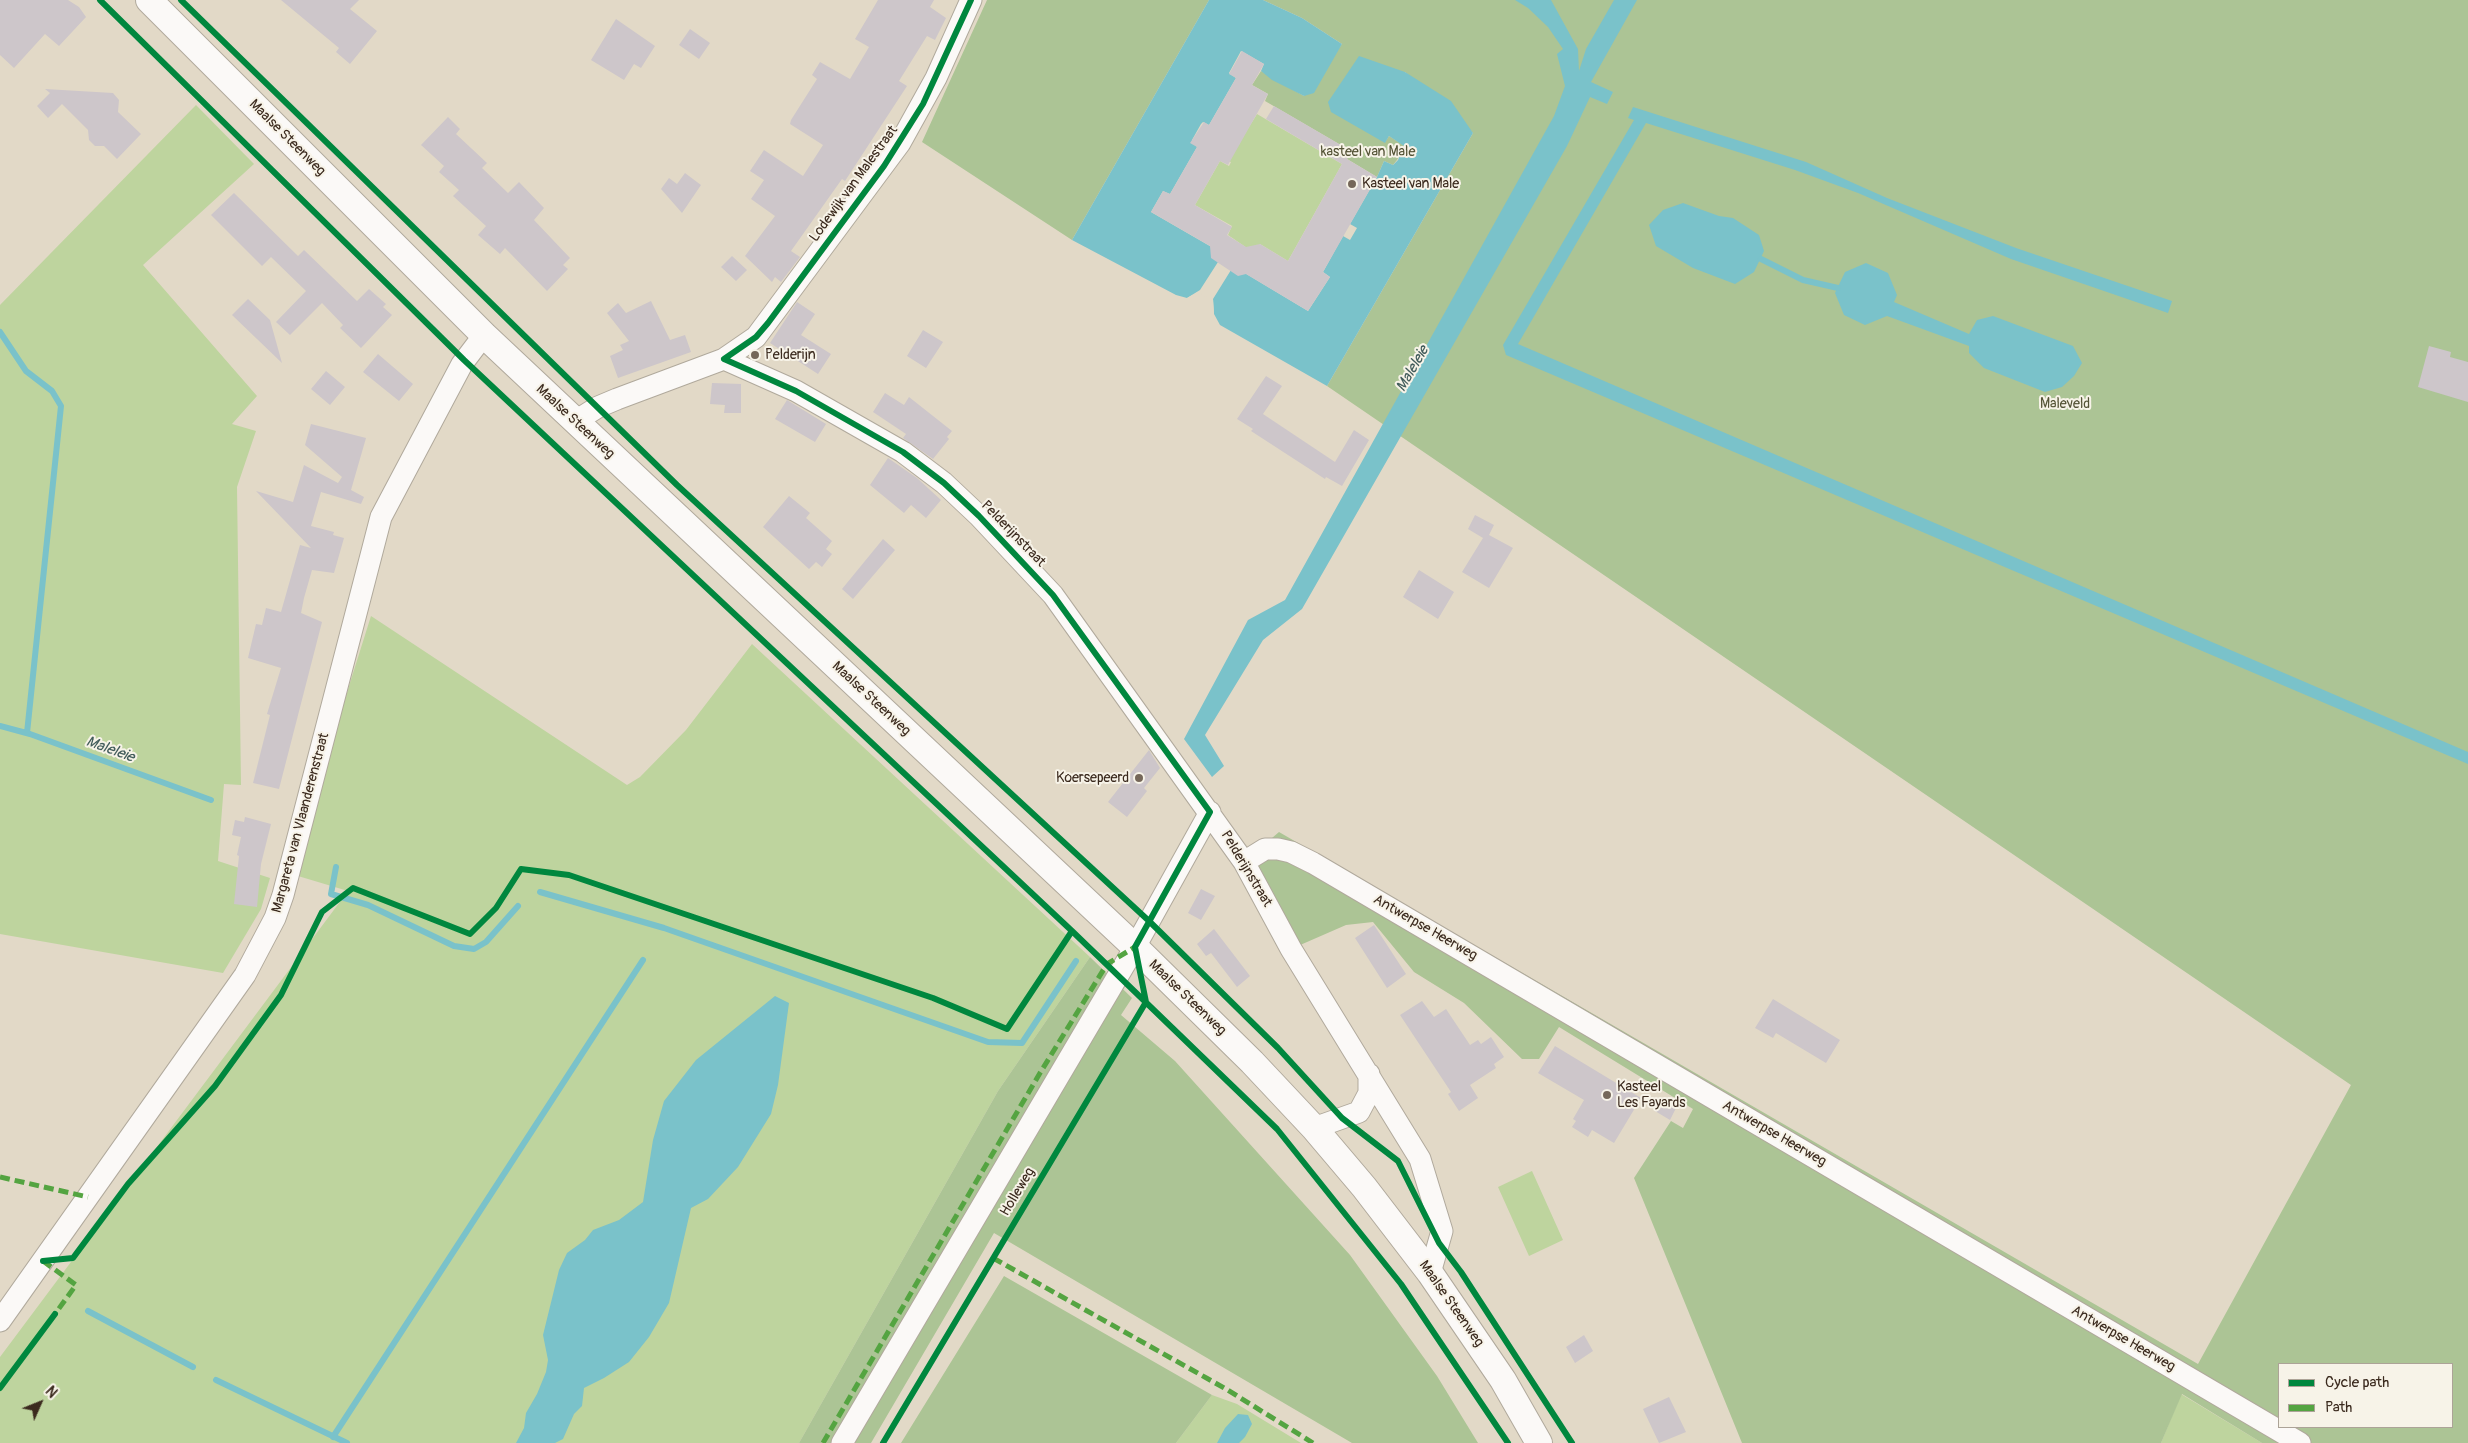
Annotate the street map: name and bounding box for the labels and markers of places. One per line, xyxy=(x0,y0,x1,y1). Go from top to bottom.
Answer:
place label: Kasteel van Male xyxy=(1362,176,1459,192)
marker: Kasteel van Male xyxy=(1346,178,1358,190)
place label: Pelderijn xyxy=(765,347,816,363)
marker: Pelderijn xyxy=(749,349,761,361)
place label: Koersepeerd xyxy=(1056,770,1129,786)
marker: Koersepeerd xyxy=(1133,772,1145,784)
place label: Kasteel Les Fayards xyxy=(1617,1079,1686,1112)
marker: Kasteel Les Fayards xyxy=(1601,1089,1613,1101)

